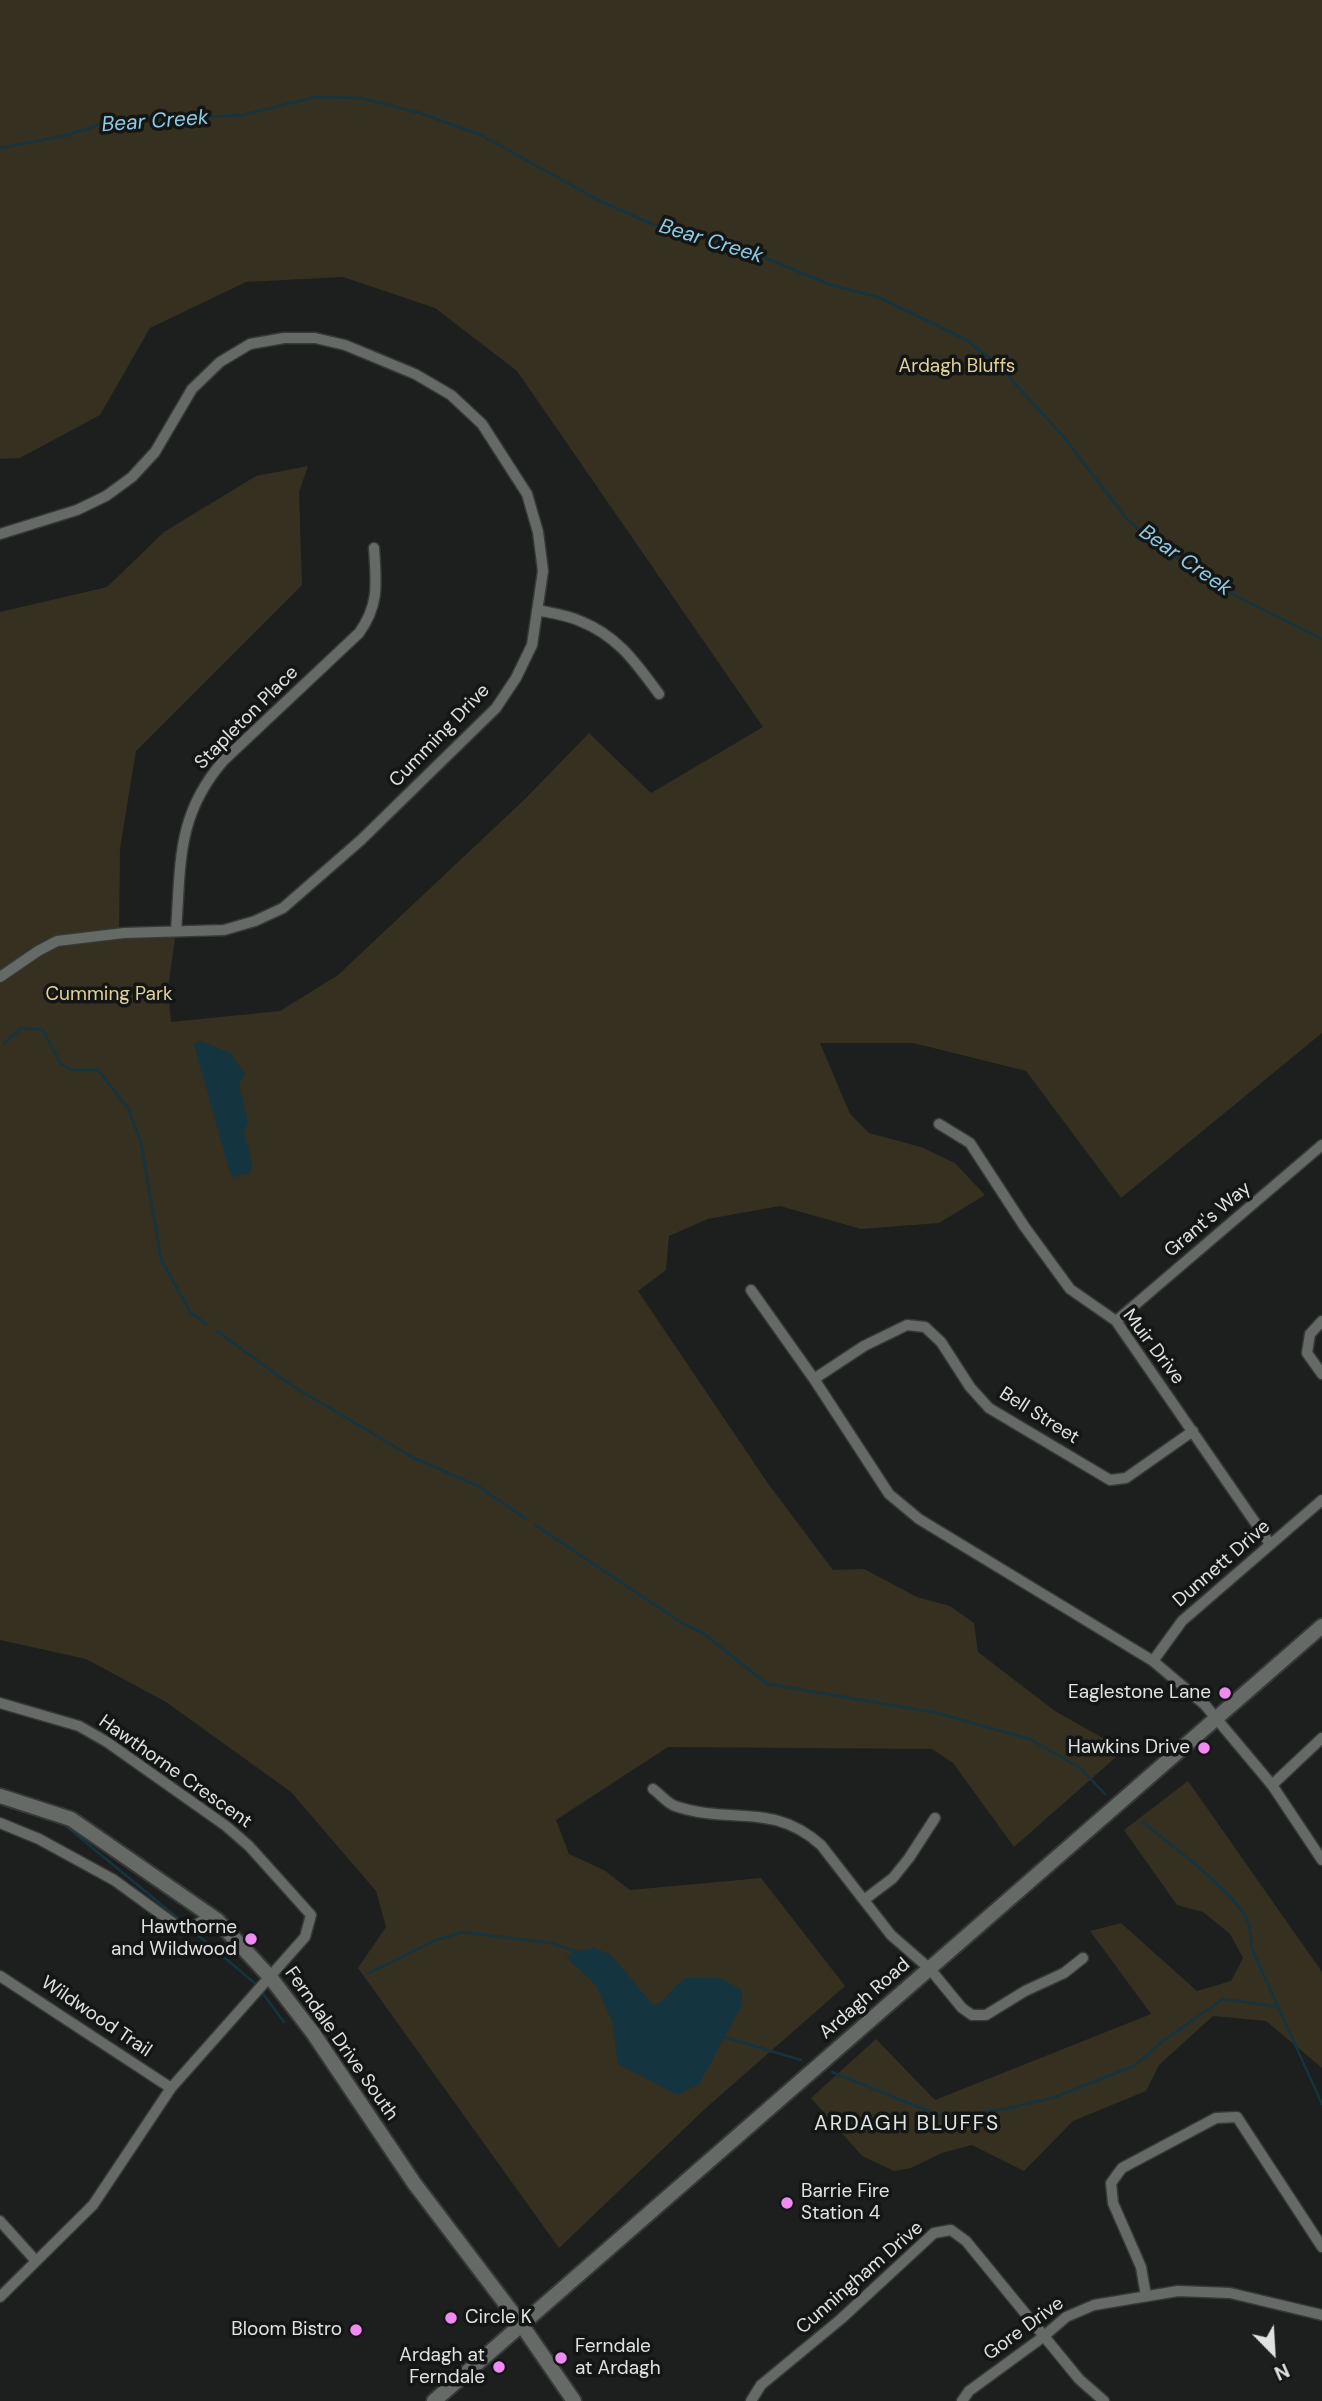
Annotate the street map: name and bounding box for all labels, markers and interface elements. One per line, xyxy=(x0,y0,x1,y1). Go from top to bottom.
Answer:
water label: Bear Creek xyxy=(101,106,209,138)
water label: Bear Creek xyxy=(656,214,766,270)
park label: Ardagh Bluffs xyxy=(899,356,1015,378)
water label: Bear Creek xyxy=(1134,520,1236,602)
street label: Stapleton Place xyxy=(190,661,304,775)
street label: Cumming Drive xyxy=(385,680,495,792)
park label: Cumming Park xyxy=(45,984,173,1006)
street label: Grant's Way xyxy=(1160,1177,1256,1263)
street label: Muir Drive xyxy=(1117,1305,1189,1389)
street label: Bell Street xyxy=(995,1383,1083,1449)
street label: Dunnett Drive xyxy=(1169,1516,1275,1612)
place label: Eaglestone Lane xyxy=(1068,1682,1211,1704)
marker: Eaglestone Lane xyxy=(1217,1685,1233,1701)
street label: Hawthorne Crescent xyxy=(94,1711,256,1833)
place label: Hawkins Drive xyxy=(1068,1737,1190,1759)
marker: Hawkins Drive xyxy=(1196,1740,1212,1756)
place label: Hawthorne and Wildwood xyxy=(111,1917,237,1961)
marker: Hawthorne and Wildwood xyxy=(243,1931,259,1947)
street label: Ardagh Road xyxy=(815,1954,915,2044)
street label: Ferndale Drive South xyxy=(279,1963,403,2125)
street label: Wildwood Trail xyxy=(36,1972,156,2062)
district label: ARDAGH BLUFFS xyxy=(816,2111,998,2137)
place label: Barrie Fire Station 4 xyxy=(801,2181,889,2225)
marker: Barrie Fire Station 4 xyxy=(779,2195,795,2211)
street label: Cunningham Drive xyxy=(792,2217,928,2339)
street label: Gore Drive xyxy=(980,2292,1068,2366)
place label: Circle K xyxy=(465,2307,532,2329)
marker: Circle K xyxy=(443,2310,459,2326)
north arrow xyxy=(1238,2317,1308,2387)
place label: Bloom Bistro xyxy=(231,2319,342,2341)
marker: Bloom Bistro xyxy=(348,2322,364,2338)
place label: Ferndale at Ardagh xyxy=(575,2336,661,2380)
place label: Ardagh at Ferndale xyxy=(399,2345,485,2389)
marker: Ferndale at Ardagh xyxy=(553,2350,569,2366)
text: N xyxy=(1270,2357,1293,2386)
marker: Ardagh at Ferndale xyxy=(491,2359,507,2375)

